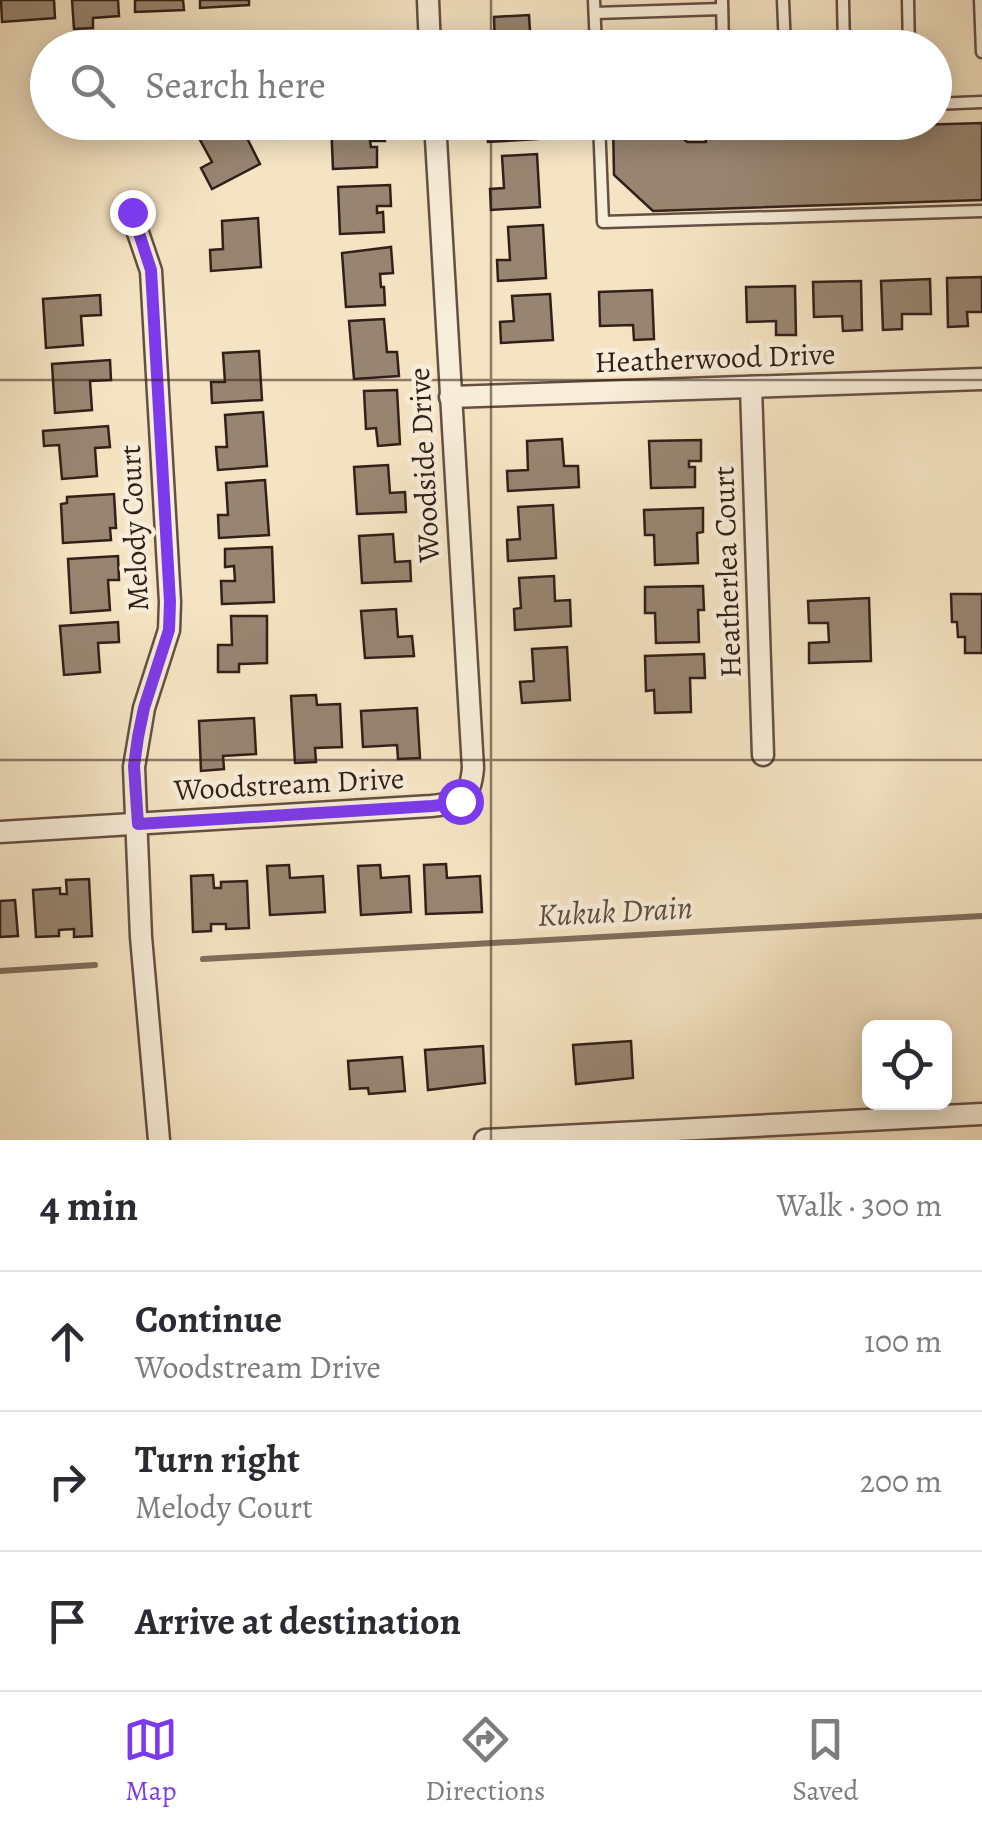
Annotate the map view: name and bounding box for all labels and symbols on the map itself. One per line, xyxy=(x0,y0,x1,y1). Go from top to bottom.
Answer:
route end xyxy=(110,190,156,236)
street label: Heatherwood Drive xyxy=(594,334,836,382)
street label: Woodside Drive xyxy=(399,367,449,564)
street label: Melody Court xyxy=(110,444,158,612)
street label: Heatherlea Court xyxy=(703,465,751,678)
street label: Woodstream Drive xyxy=(172,758,405,810)
route start xyxy=(438,779,484,825)
water label: Kukuk Drain xyxy=(536,885,694,937)

